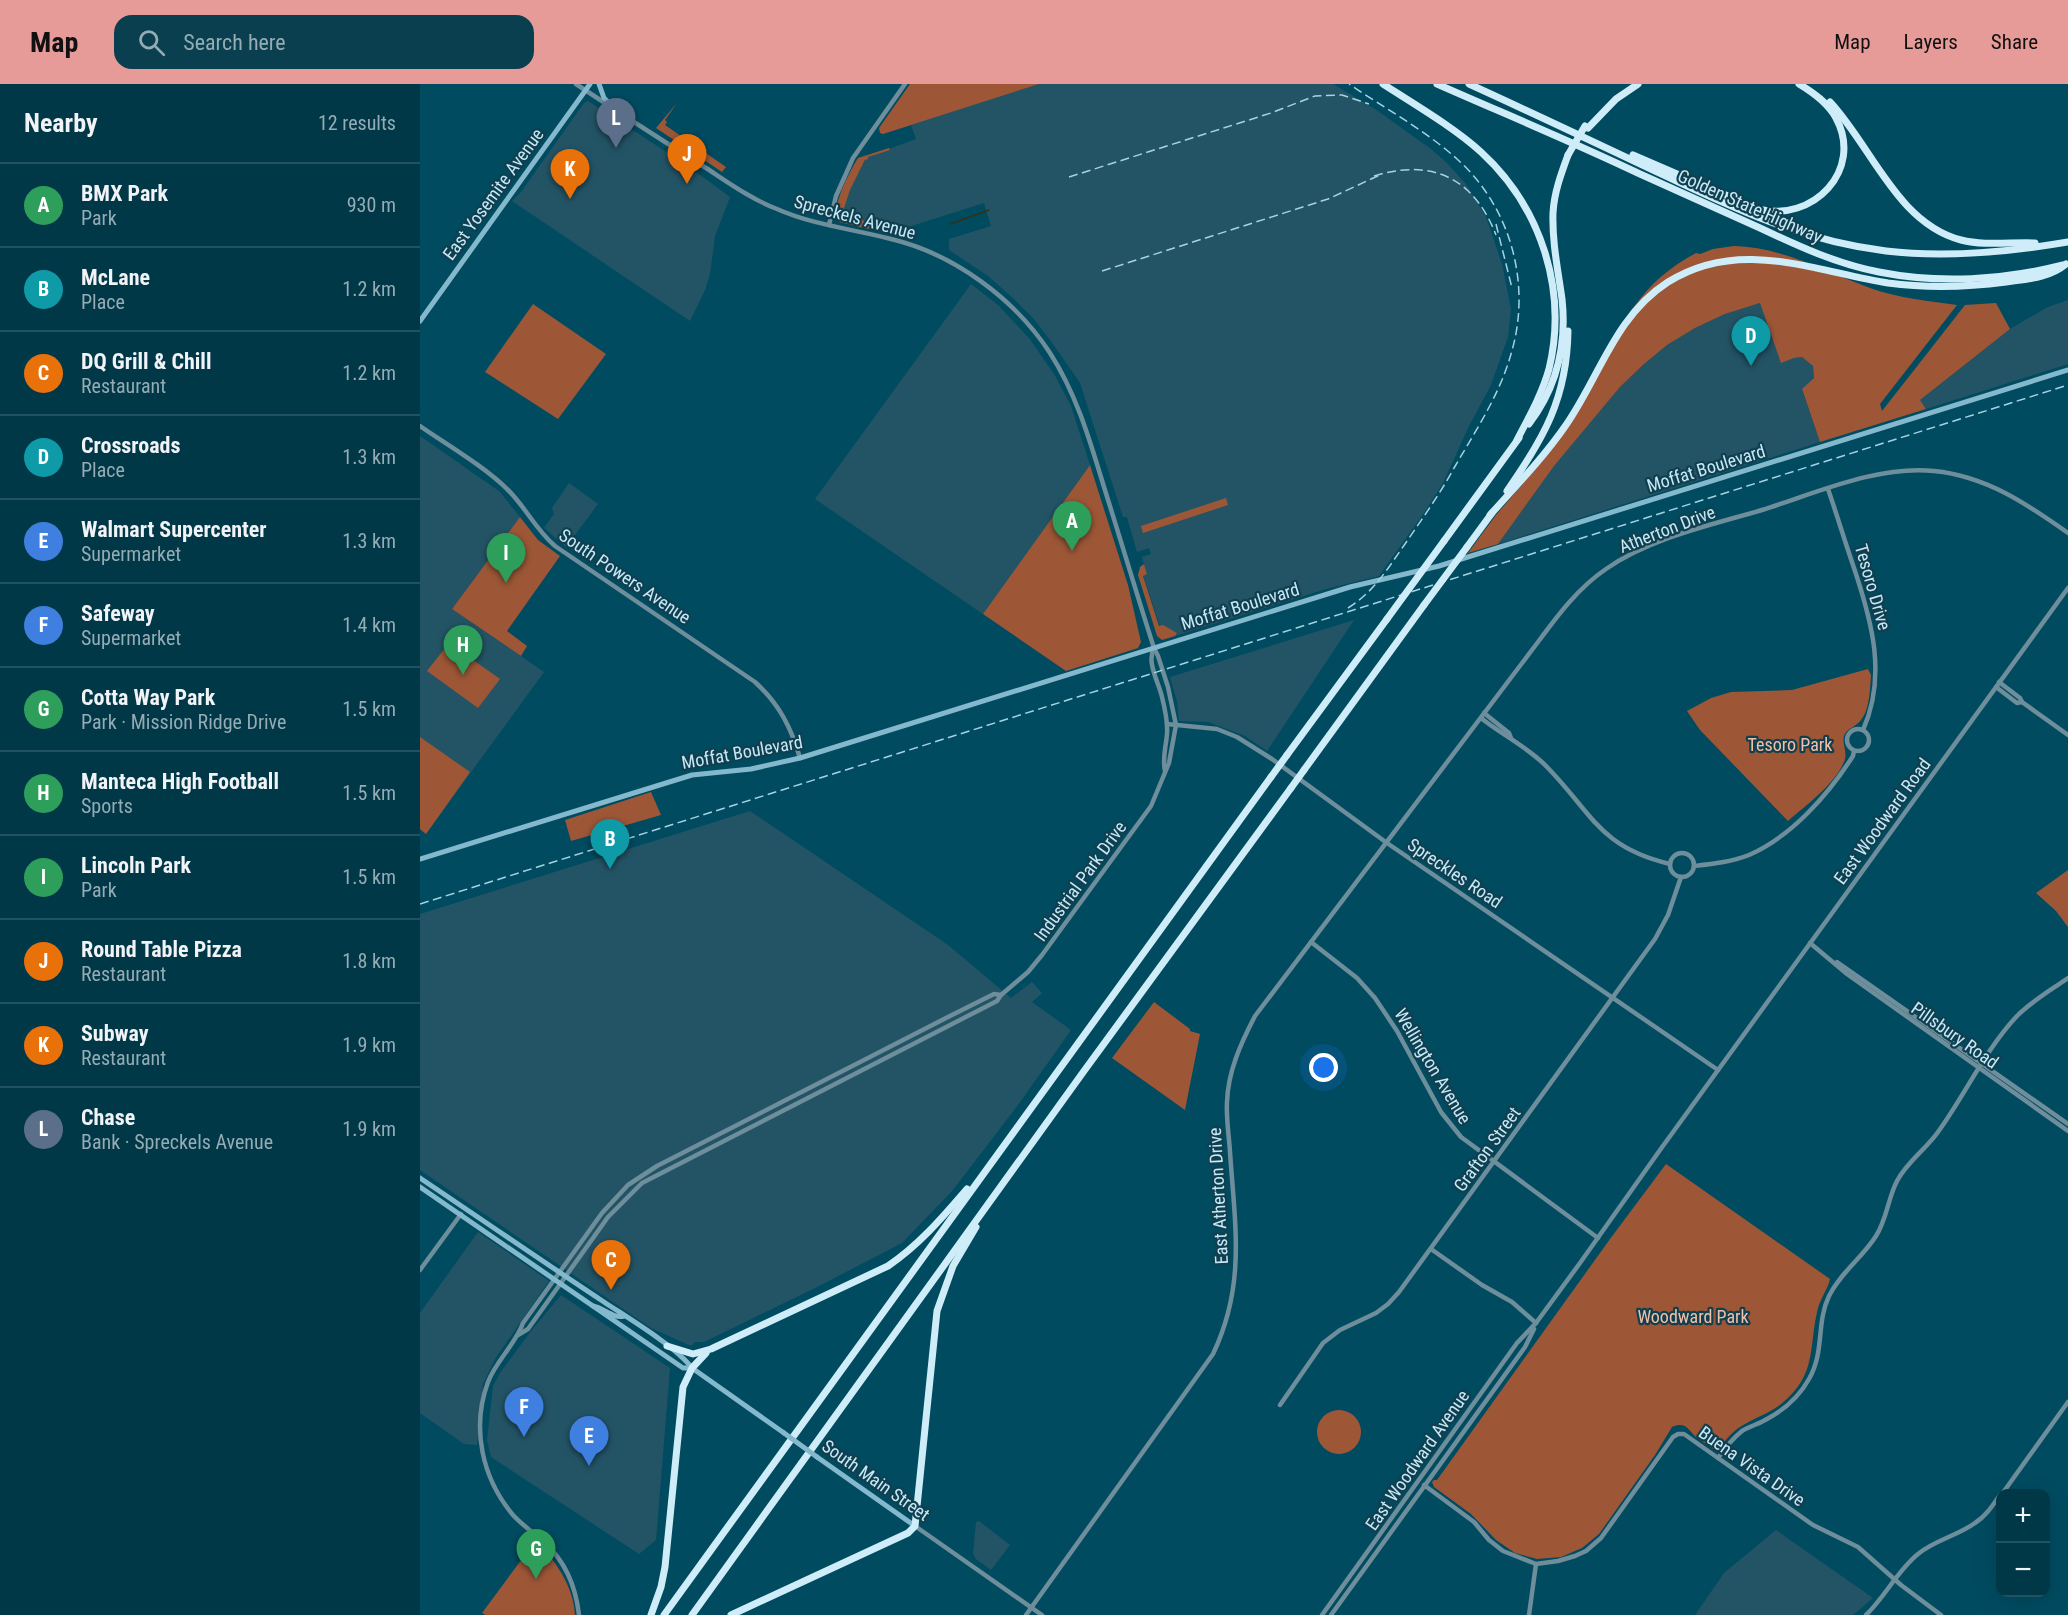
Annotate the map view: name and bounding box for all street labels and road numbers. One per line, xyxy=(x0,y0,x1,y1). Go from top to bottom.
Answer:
street label: East Yosemite Avenue xyxy=(438,124,548,264)
street label: Golden State Highway xyxy=(1675,165,1826,247)
street label: Spreckels Avenue xyxy=(792,191,918,243)
street label: Moffat Boulevard xyxy=(1644,440,1768,496)
street label: Atherton Drive xyxy=(1616,501,1718,557)
street label: South Powers Avenue xyxy=(555,524,695,628)
street label: Tesoro Drive xyxy=(1851,542,1895,632)
street label: Moffat Boulevard xyxy=(1178,578,1302,634)
street label: Moffat Boulevard xyxy=(680,731,804,773)
street label: East Woodward Road xyxy=(1829,754,1935,888)
street label: Industrial Park Drive xyxy=(1029,817,1131,945)
street label: Spreckles Road xyxy=(1404,834,1506,912)
street label: Pillsbury Road xyxy=(1907,997,2003,1073)
street label: Wellington Avenue xyxy=(1390,1005,1476,1127)
street label: Grafton Street xyxy=(1449,1103,1525,1195)
street label: East Atherton Drive xyxy=(1204,1127,1232,1265)
street label: East Woodward Avenue xyxy=(1361,1386,1473,1534)
street label: Buena Vista Drive xyxy=(1695,1422,1809,1510)
street label: South Main Street xyxy=(818,1435,934,1525)

